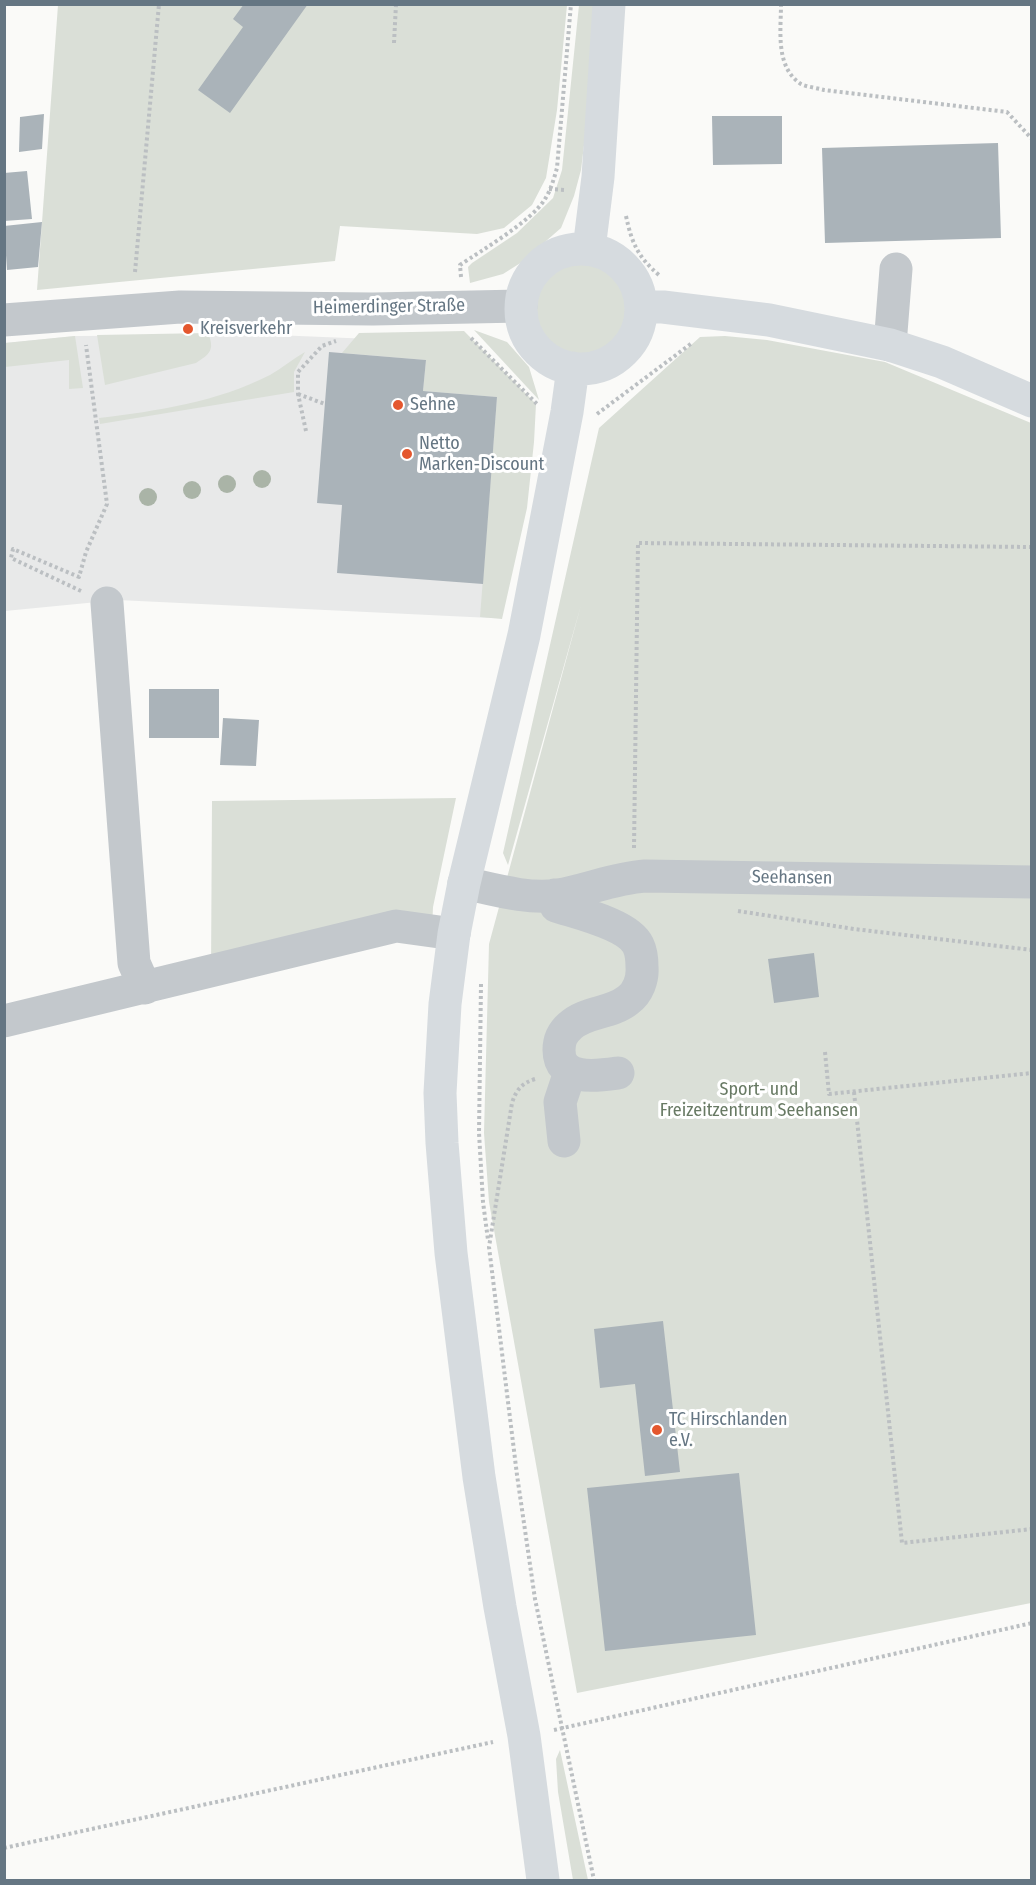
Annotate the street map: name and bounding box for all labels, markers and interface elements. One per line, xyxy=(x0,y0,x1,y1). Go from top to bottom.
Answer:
street label: Heimerdinger Straße xyxy=(313,295,465,319)
place label: Kreisverkehr xyxy=(200,318,292,340)
marker: Kreisverkehr xyxy=(181,322,195,336)
place label: Sehne xyxy=(410,394,456,416)
marker: Sehne xyxy=(391,398,405,412)
place label: Netto Marken-Discount xyxy=(419,433,544,476)
marker: Netto Marken-Discount xyxy=(400,447,414,461)
street label: Seehansen xyxy=(752,866,832,890)
park label: Sport- und Freizeitzentrum Seehansen xyxy=(660,1079,858,1122)
place label: TC Hirschlanden e.V. xyxy=(669,1409,787,1452)
marker: TC Hirschlanden e.V. xyxy=(650,1423,664,1437)

